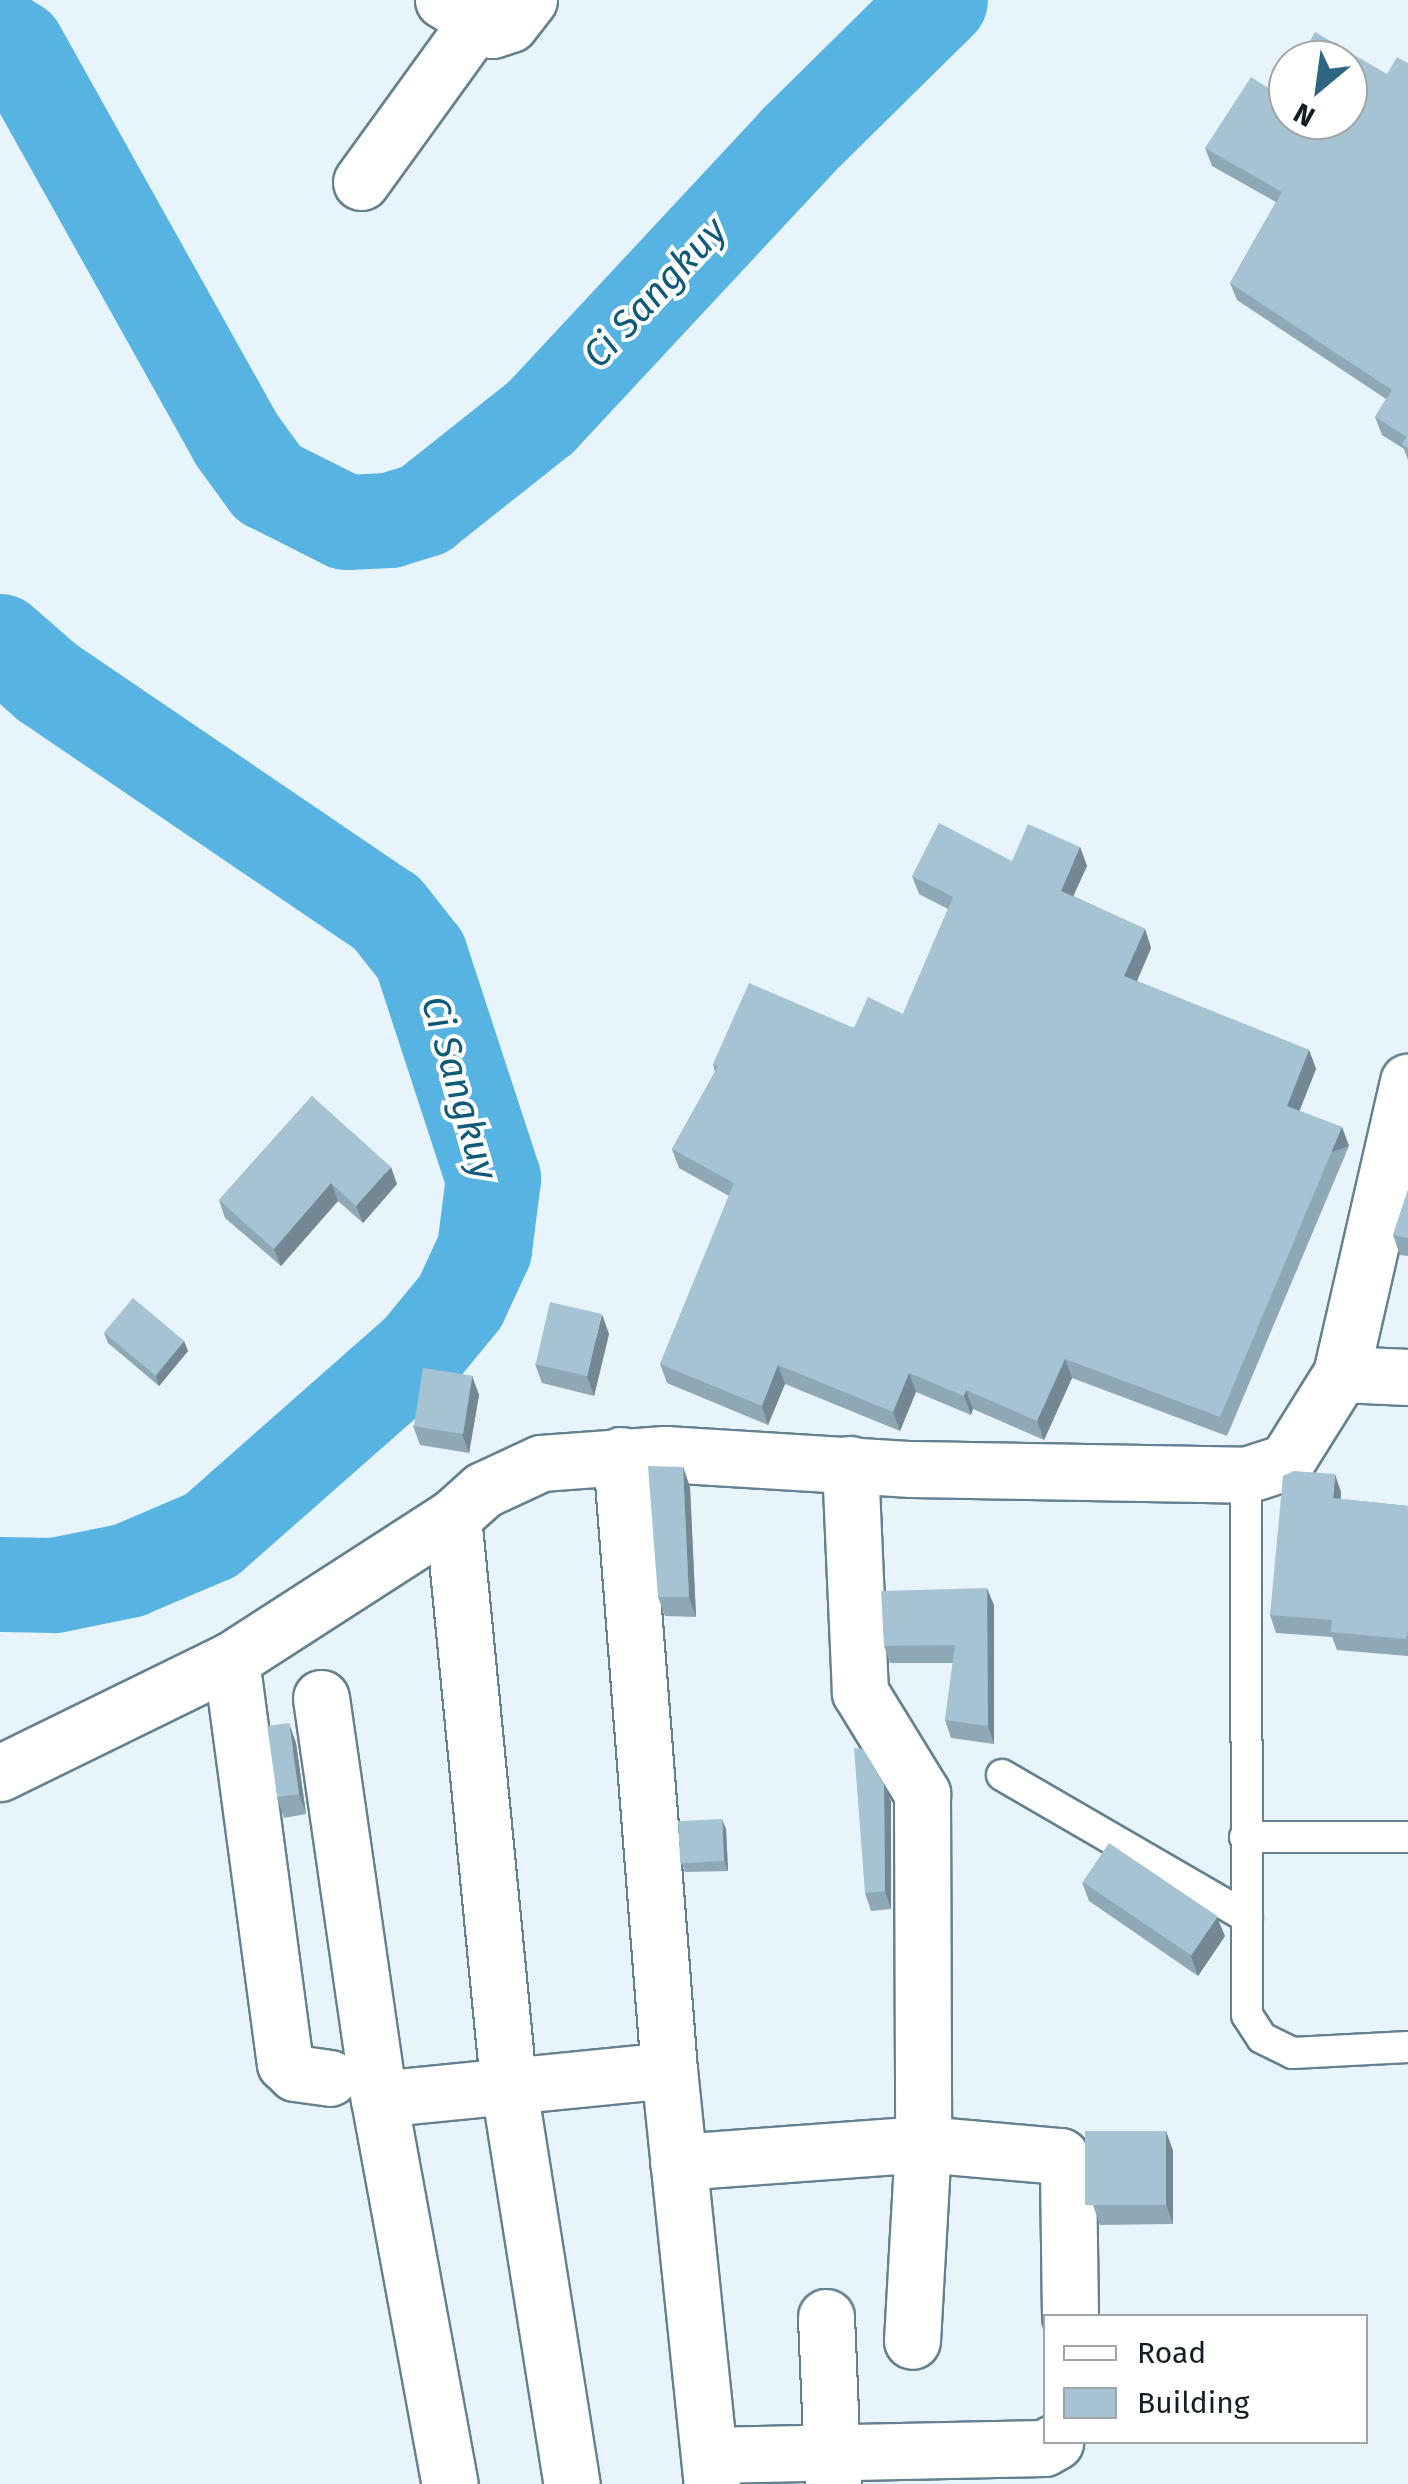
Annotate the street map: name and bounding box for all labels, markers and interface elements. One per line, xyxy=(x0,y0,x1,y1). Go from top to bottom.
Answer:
north arrow xyxy=(1268,40,1368,140)
text: N xyxy=(1288,96,1320,134)
water label: Ci Sangkuy xyxy=(574,208,736,378)
water label: Ci Sangkuy xyxy=(411,991,507,1185)
legend xyxy=(1043,2314,1368,2444)
text: Road xyxy=(1137,2335,1206,2371)
text: Building xyxy=(1137,2385,1249,2421)

